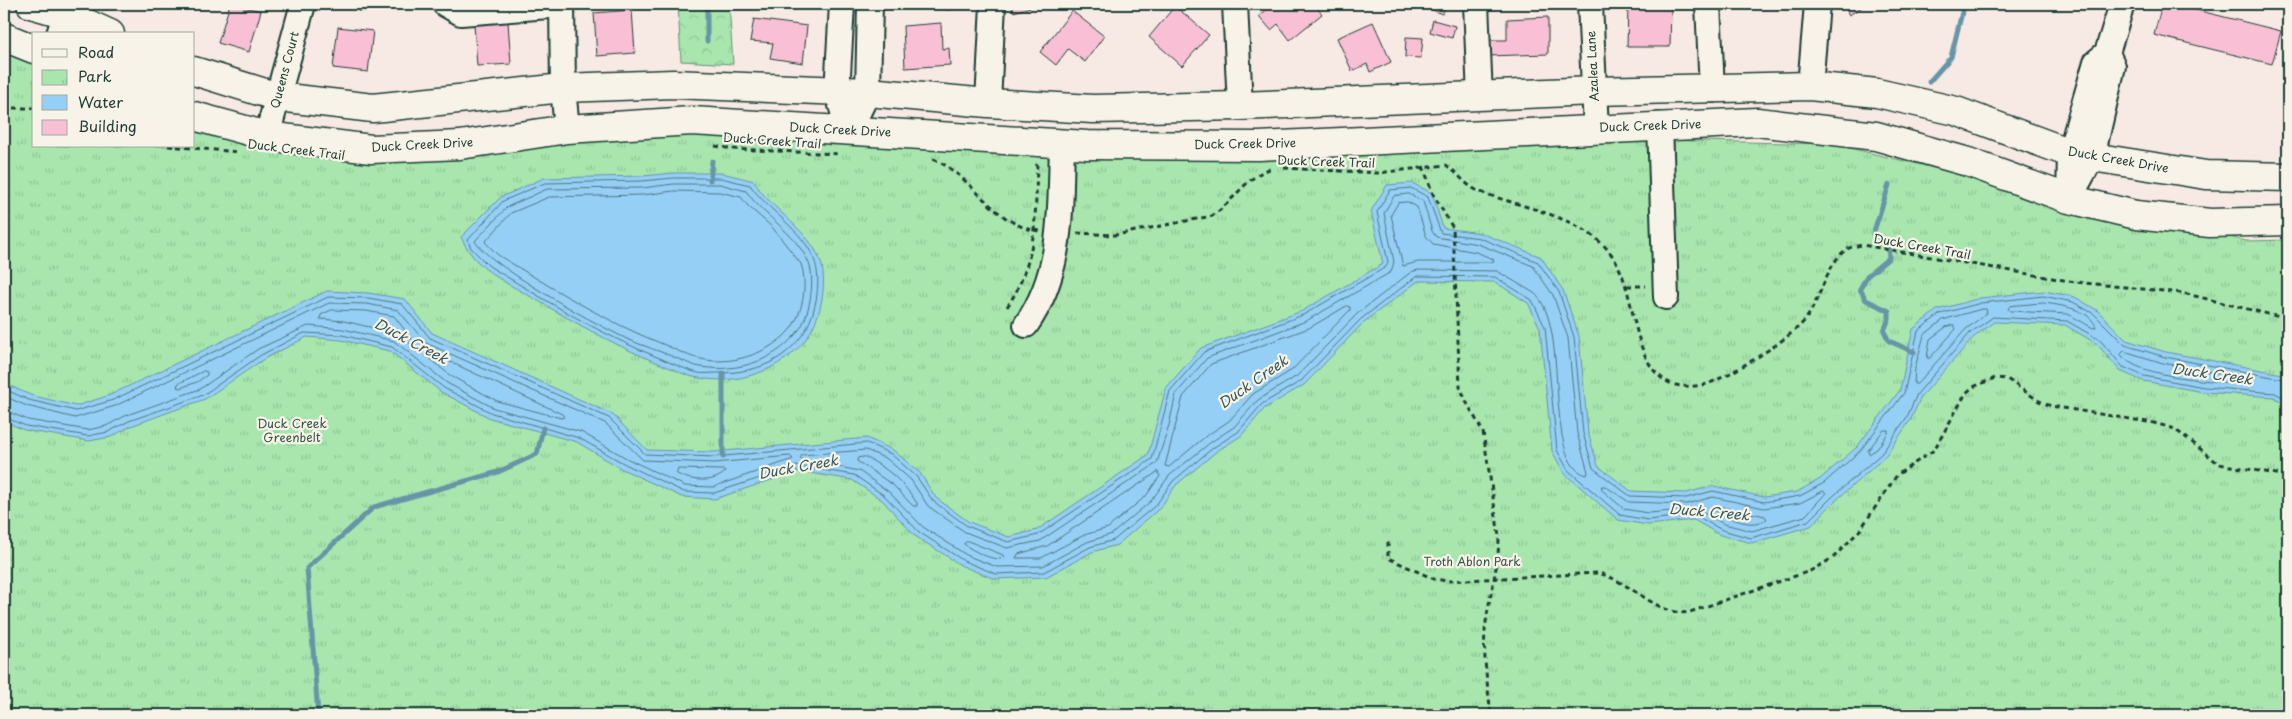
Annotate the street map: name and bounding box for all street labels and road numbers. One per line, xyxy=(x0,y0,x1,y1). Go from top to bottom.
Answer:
street label: Queens Court xyxy=(265,29,303,110)
street label: Azalea Lane xyxy=(1581,30,1603,102)
street label: Duck Creek Drive xyxy=(1599,114,1701,136)
street label: Duck Creek Drive xyxy=(789,117,892,141)
street label: Duck Creek Trail xyxy=(722,128,822,152)
street label: Duck Creek Drive xyxy=(370,132,473,156)
street label: Duck Creek Drive xyxy=(1194,133,1296,153)
street label: Duck Creek Trail xyxy=(246,134,346,164)
street label: Duck Creek Drive xyxy=(2066,141,2170,177)
street label: Duck Creek Trail xyxy=(1277,150,1376,172)
street label: Duck Creek Trail xyxy=(1872,229,1972,263)

